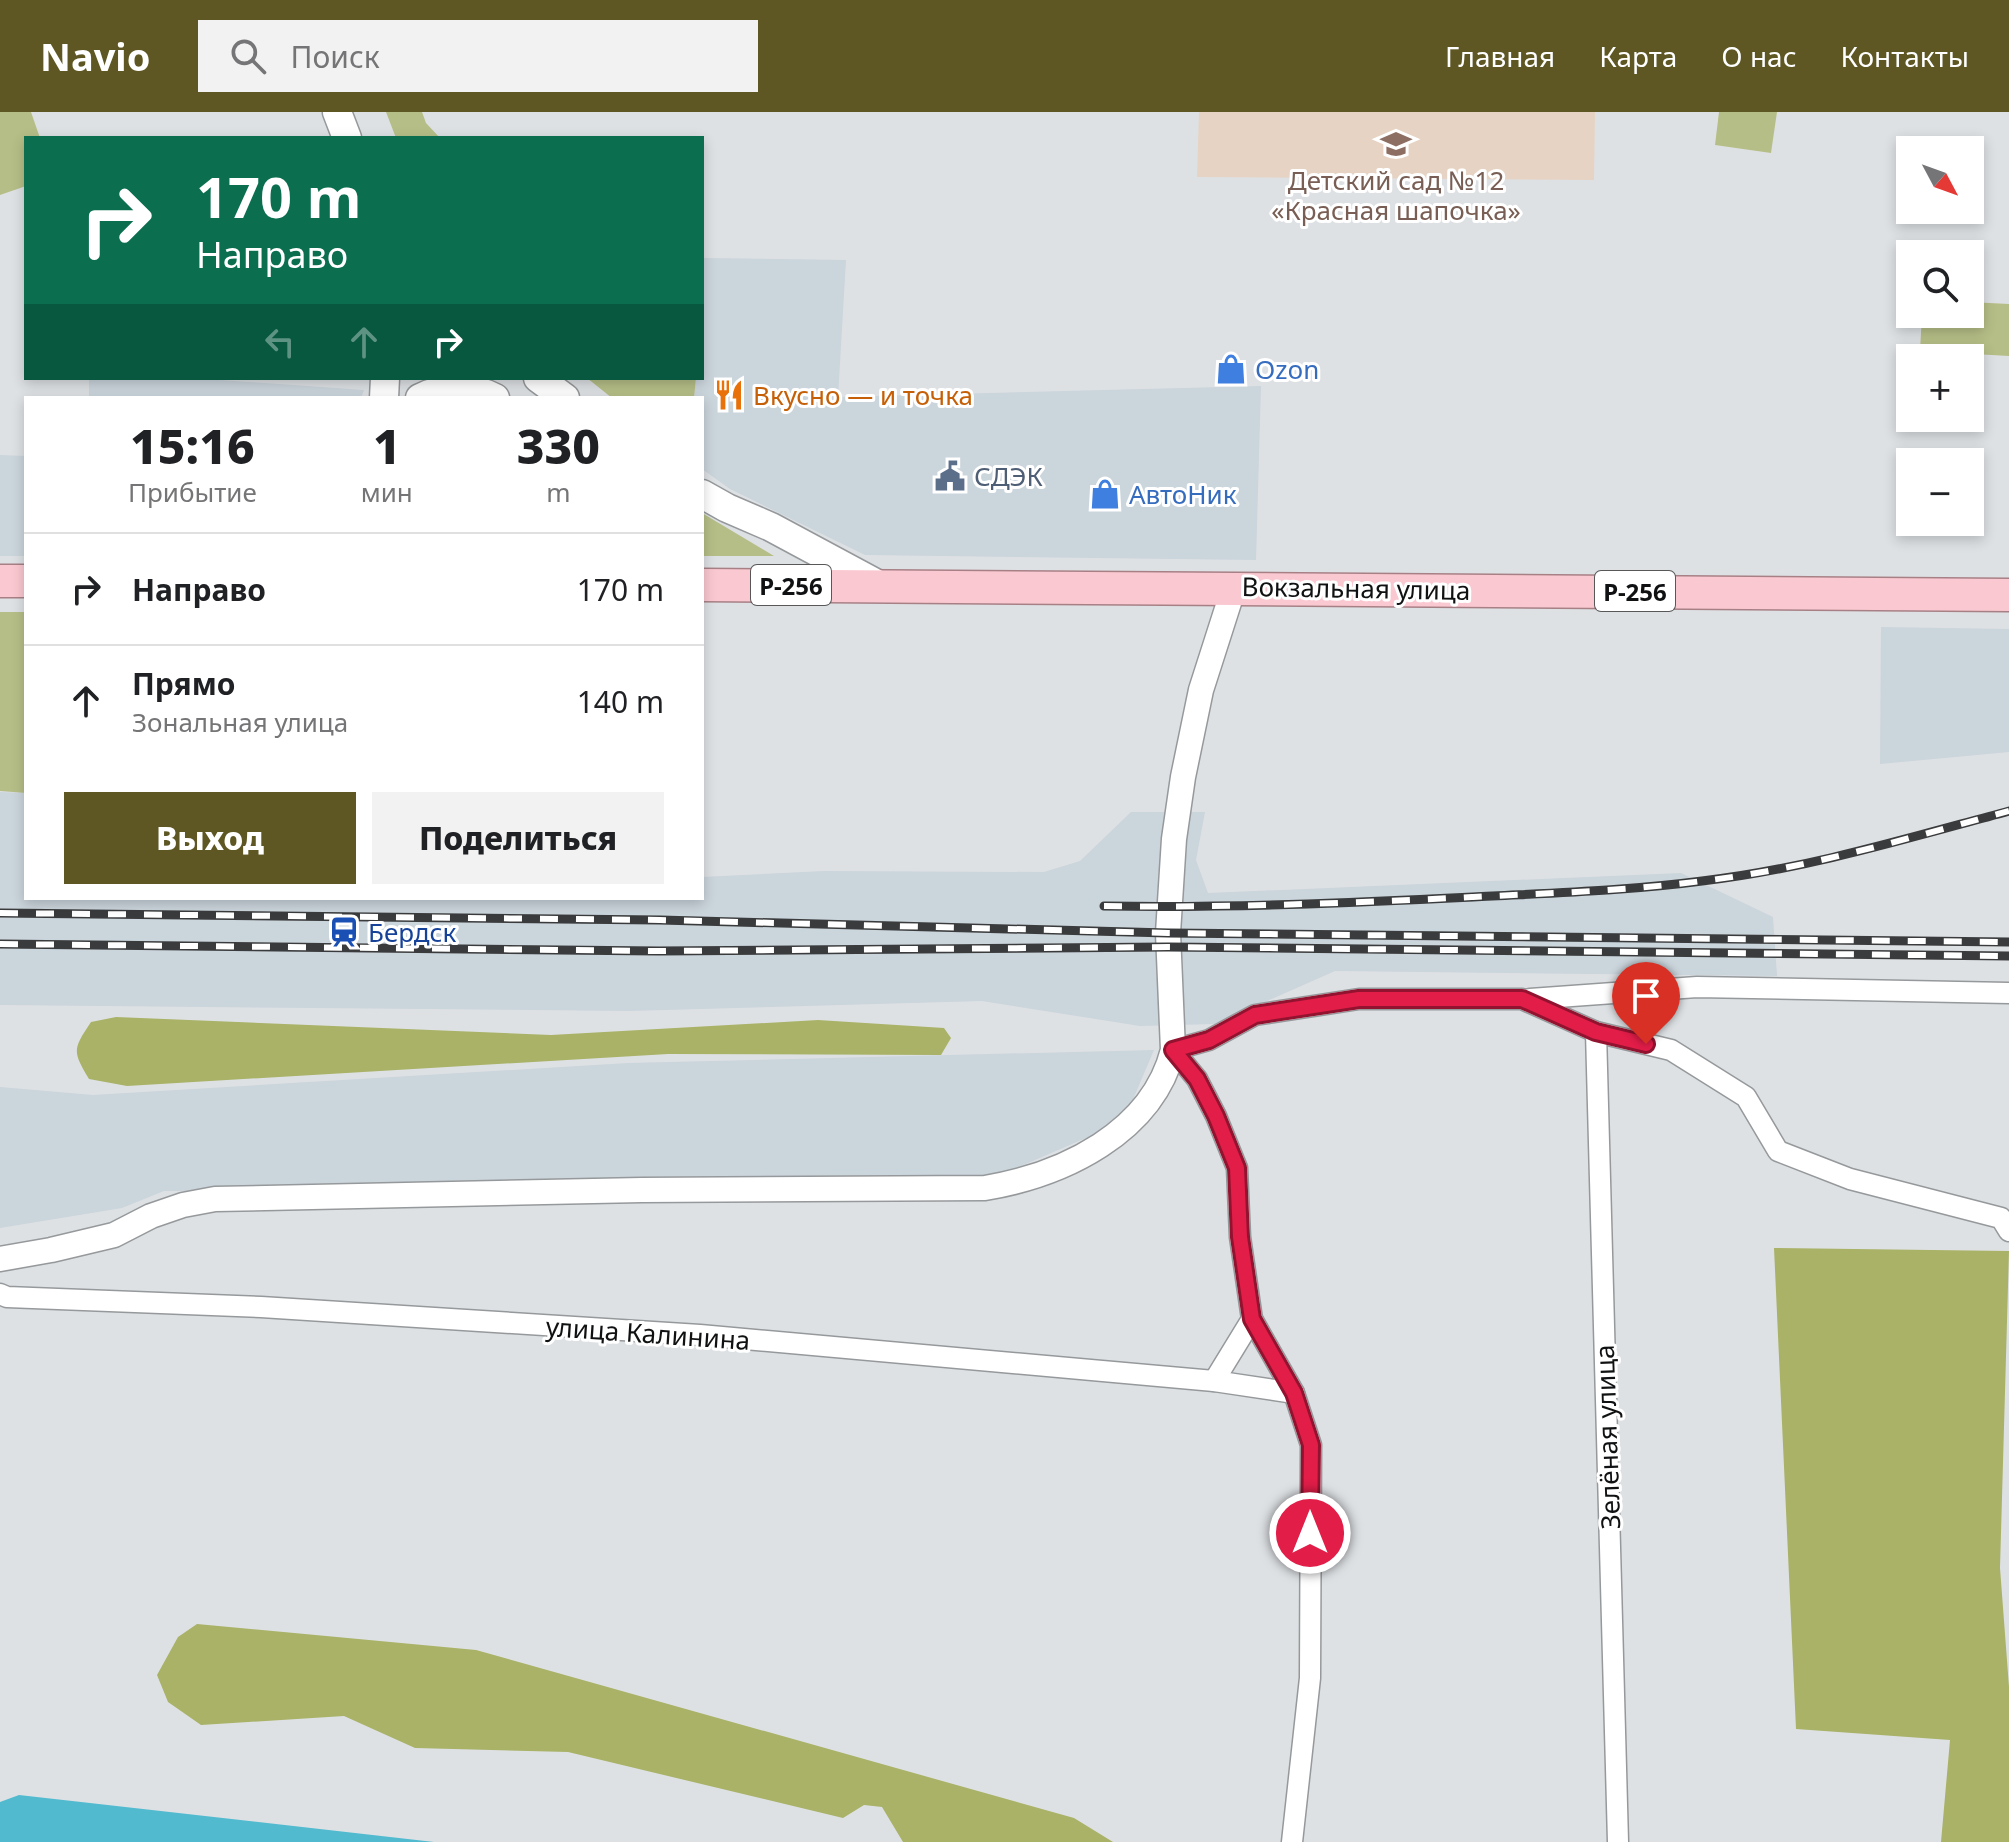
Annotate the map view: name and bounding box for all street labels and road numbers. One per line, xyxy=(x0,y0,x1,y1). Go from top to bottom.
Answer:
road number: Р-256 xyxy=(751,565,831,605)
street label: Вокзальная улица xyxy=(1241,568,1471,608)
road number: Р-256 xyxy=(1595,571,1675,611)
street label: улица Калинина xyxy=(545,1308,751,1358)
street label: Зелёная улица xyxy=(1586,1344,1628,1530)

